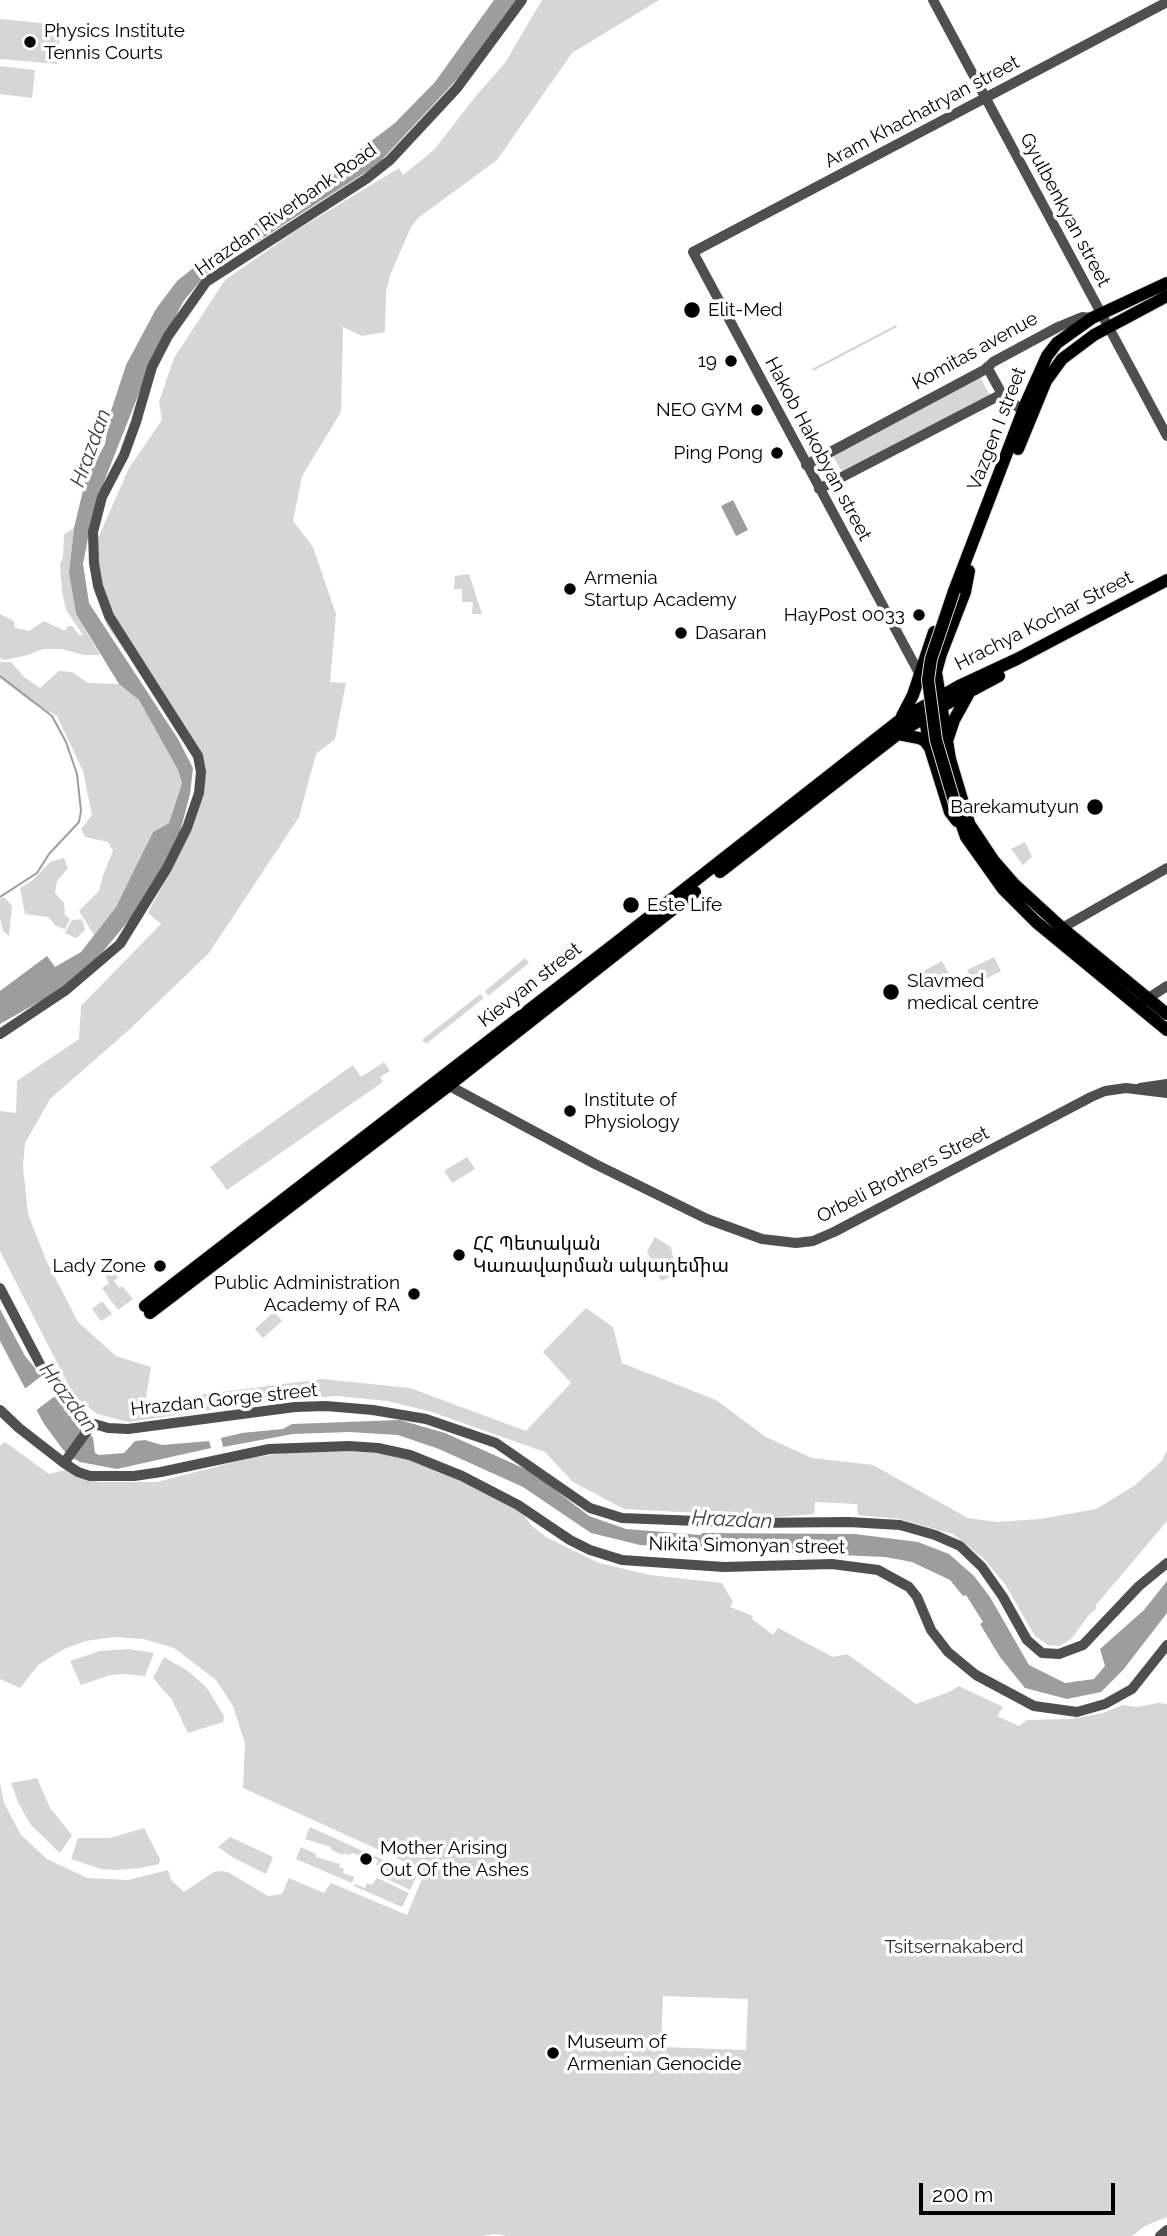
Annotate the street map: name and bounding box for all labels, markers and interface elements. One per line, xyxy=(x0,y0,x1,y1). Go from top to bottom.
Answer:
place label: Physics Institute Tennis Courts xyxy=(44,20,185,64)
marker: Physics Institute Tennis Courts xyxy=(22,34,38,50)
street label: Aram Khachatryan street xyxy=(821,51,1023,173)
street label: Gyulbenkyan street xyxy=(1015,129,1115,291)
street label: Hrazdan Riverbank Road xyxy=(191,139,381,281)
place label: Elit-Med xyxy=(708,299,783,321)
marker: Elit-Med xyxy=(682,300,702,320)
street label: Komitas avenue xyxy=(908,307,1042,395)
place label: 19 xyxy=(698,350,717,372)
marker: 19 xyxy=(723,353,739,369)
street label: Hakob Hakobyan street xyxy=(760,353,876,545)
street label: Vazgen I street xyxy=(963,364,1031,494)
place label: NEO GYM xyxy=(656,399,743,421)
marker: NEO GYM xyxy=(749,402,765,418)
water label: Hrazdan xyxy=(65,406,117,490)
place label: Ping Pong xyxy=(674,442,763,464)
marker: Ping Pong xyxy=(769,445,785,461)
street label: Hrachya Kochar Street xyxy=(951,566,1137,676)
place label: Armenia Startup Academy xyxy=(584,567,737,611)
marker: Armenia Startup Academy xyxy=(562,581,578,597)
place label: HayPost 0033 xyxy=(784,604,905,626)
marker: HayPost 0033 xyxy=(911,607,927,623)
place label: Dasaran xyxy=(695,622,766,644)
marker: Dasaran xyxy=(673,625,689,641)
place label: Barekamutyun xyxy=(950,796,1079,818)
marker: Barekamutyun xyxy=(1085,797,1105,817)
place label: Este Life xyxy=(647,894,722,916)
marker: Este Life xyxy=(621,895,641,915)
street label: Kievyan street xyxy=(474,938,586,1032)
place label: Slavmed medical centre xyxy=(907,970,1039,1014)
marker: Slavmed medical centre xyxy=(881,982,901,1002)
place label: Institute of Physiology xyxy=(584,1089,680,1133)
marker: Institute of Physiology xyxy=(562,1103,578,1119)
street label: Orbeli Brothers Street xyxy=(813,1122,993,1228)
place label: ՀՀ Պետական Կառավարման ակադեմիա xyxy=(473,1233,729,1277)
marker: ՀՀ Պետական Կառավարման ակադեմիա xyxy=(451,1247,467,1263)
place label: Lady Zone xyxy=(52,1255,146,1277)
marker: Lady Zone xyxy=(152,1258,168,1274)
place label: Public Administration Academy of RA xyxy=(214,1272,400,1316)
marker: Public Administration Academy of RA xyxy=(406,1286,422,1302)
water label: Hrazdan xyxy=(34,1358,102,1438)
street label: Hrazdan Gorge street xyxy=(129,1379,319,1421)
water label: Hrazdan xyxy=(691,1505,773,1535)
street label: Nikita Simonyan street xyxy=(648,1533,846,1559)
place label: Mother Arising Out Of the Ashes xyxy=(380,1837,529,1881)
marker: Mother Arising Out Of the Ashes xyxy=(358,1851,374,1867)
park label: Tsitsernakaberd xyxy=(884,1936,1024,1958)
place label: Museum of Armenian Genocide xyxy=(567,2031,741,2075)
marker: Museum of Armenian Genocide xyxy=(545,2045,561,2061)
scale bar xyxy=(922,2170,1118,2214)
text: 200 m xyxy=(932,2182,993,2207)

